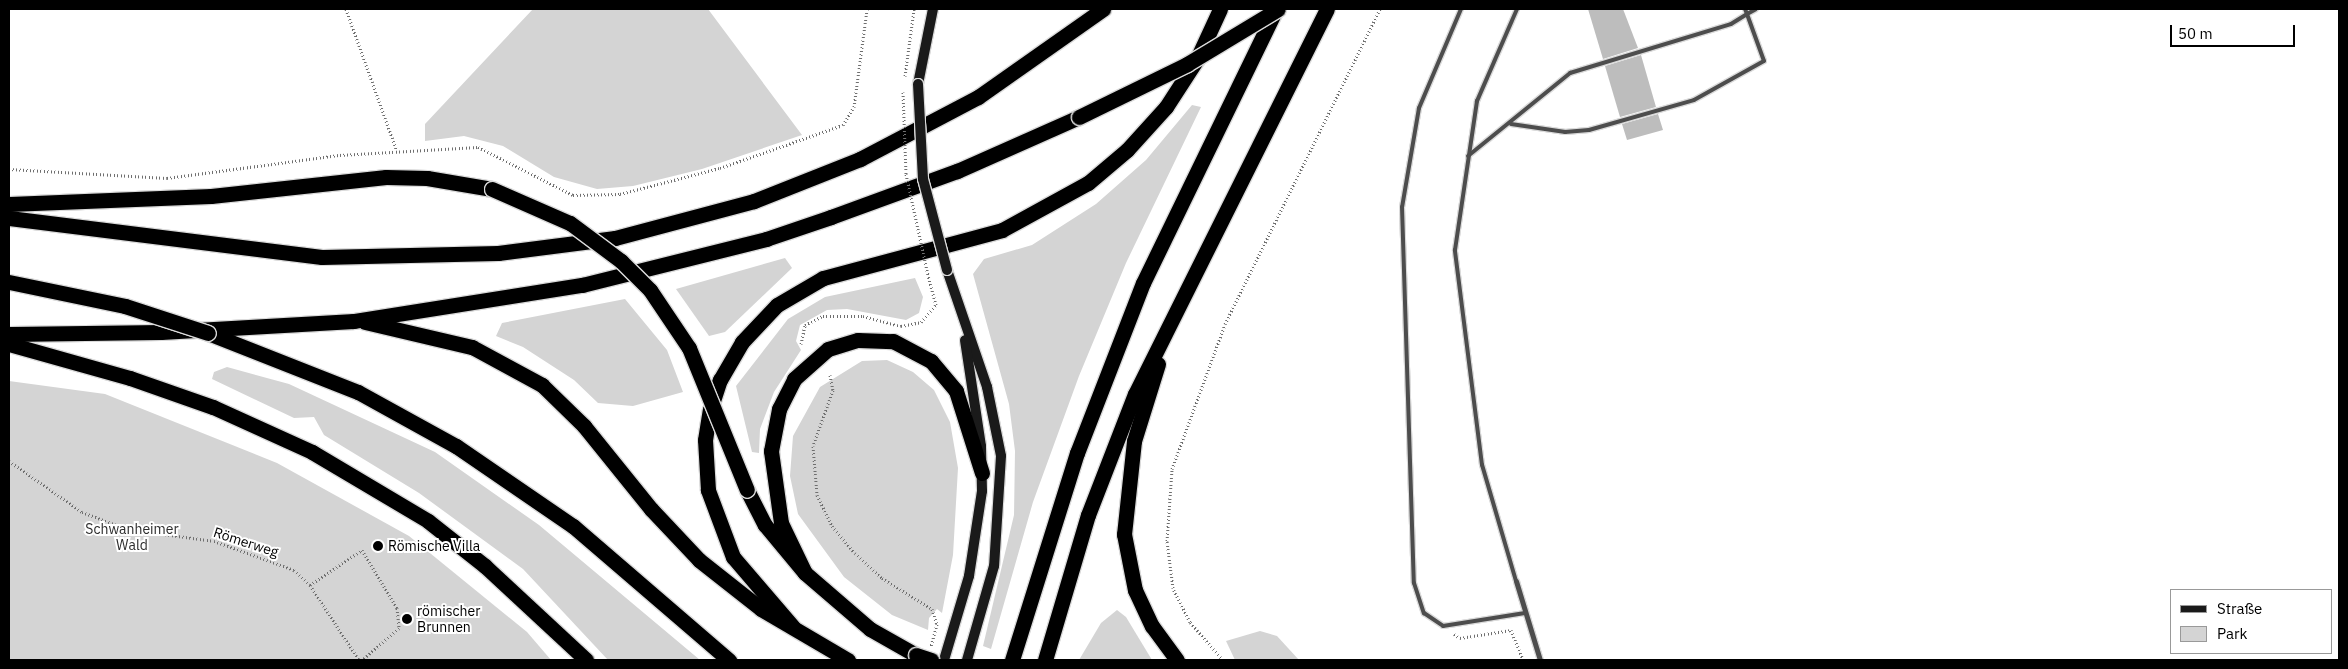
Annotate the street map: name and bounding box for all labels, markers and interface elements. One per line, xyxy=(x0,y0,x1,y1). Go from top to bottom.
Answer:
scale bar xyxy=(2173,15,2298,47)
text: 50 m xyxy=(2178,24,2213,43)
park label: Schwanheimer Wald xyxy=(85,521,179,554)
street label: Römerweg xyxy=(211,524,281,560)
place label: Römische Villa xyxy=(388,538,480,554)
marker: Römische Villa xyxy=(372,540,384,552)
legend xyxy=(2170,589,2333,654)
text: Straße xyxy=(2217,599,2262,618)
place label: römischer Brunnen xyxy=(417,603,480,636)
marker: römischer Brunnen xyxy=(401,613,413,625)
text: Park xyxy=(2217,624,2247,643)

